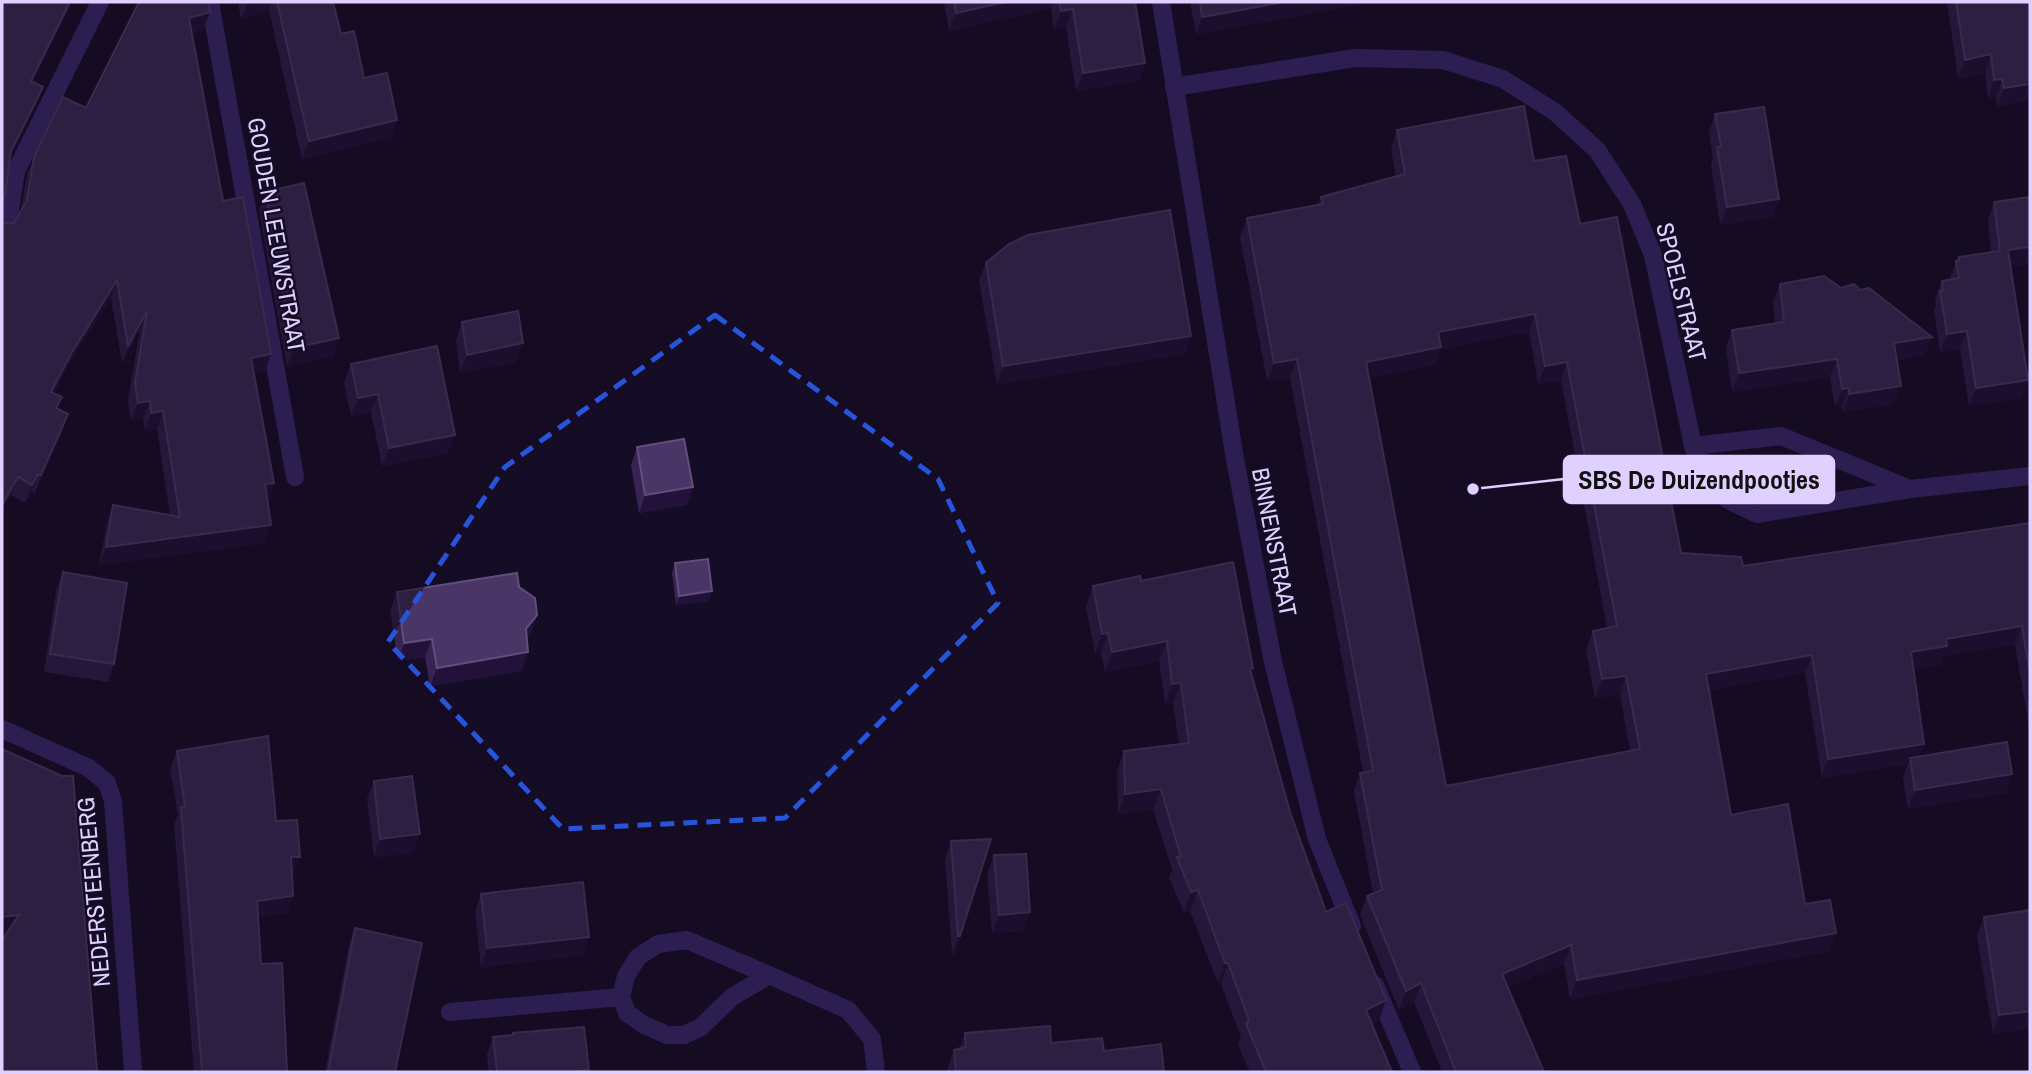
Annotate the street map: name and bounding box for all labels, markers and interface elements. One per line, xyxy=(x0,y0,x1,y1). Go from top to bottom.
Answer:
street label: GOUDEN LEEUWSTRAAT xyxy=(241,115,313,355)
street label: SPOELSTRAAT xyxy=(1649,219,1715,365)
callout: SBS De Duizendpootjes xyxy=(1564,456,1834,503)
text: SBS De Duizendpootjes xyxy=(1578,462,1820,497)
street label: BINNENSTRAAT xyxy=(1245,465,1305,619)
street label: NEDERSTEENBERG xyxy=(69,796,117,988)

